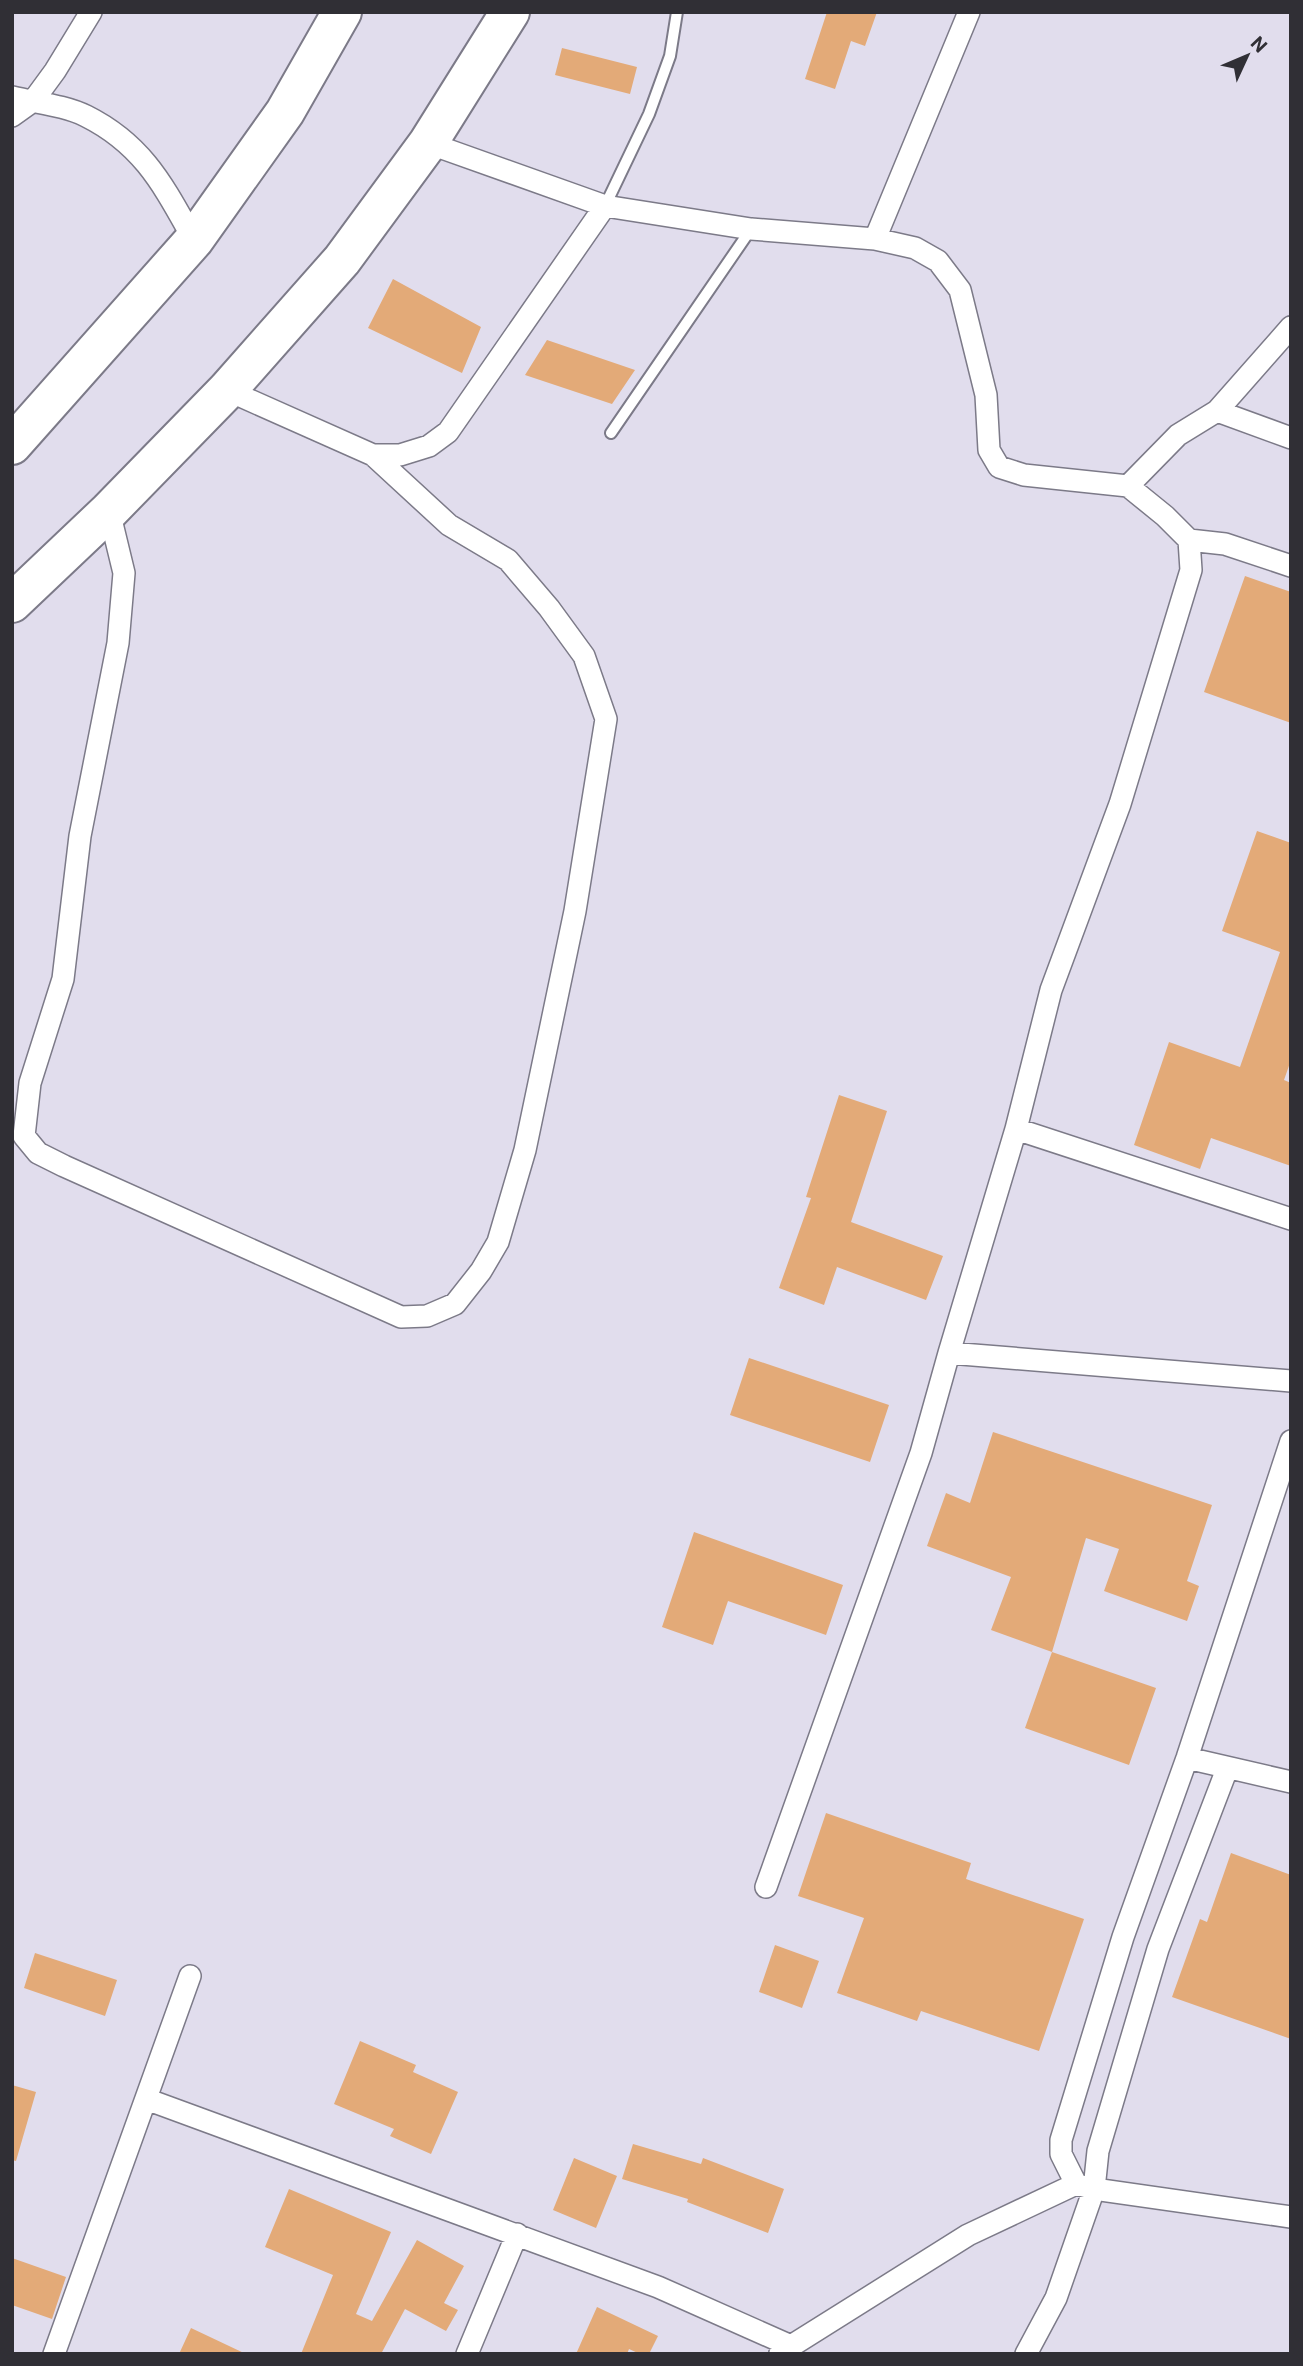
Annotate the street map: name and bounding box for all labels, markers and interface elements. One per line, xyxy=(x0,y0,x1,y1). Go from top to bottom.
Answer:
north arrow xyxy=(1212,21,1282,91)
text: N xyxy=(1246,32,1272,57)

